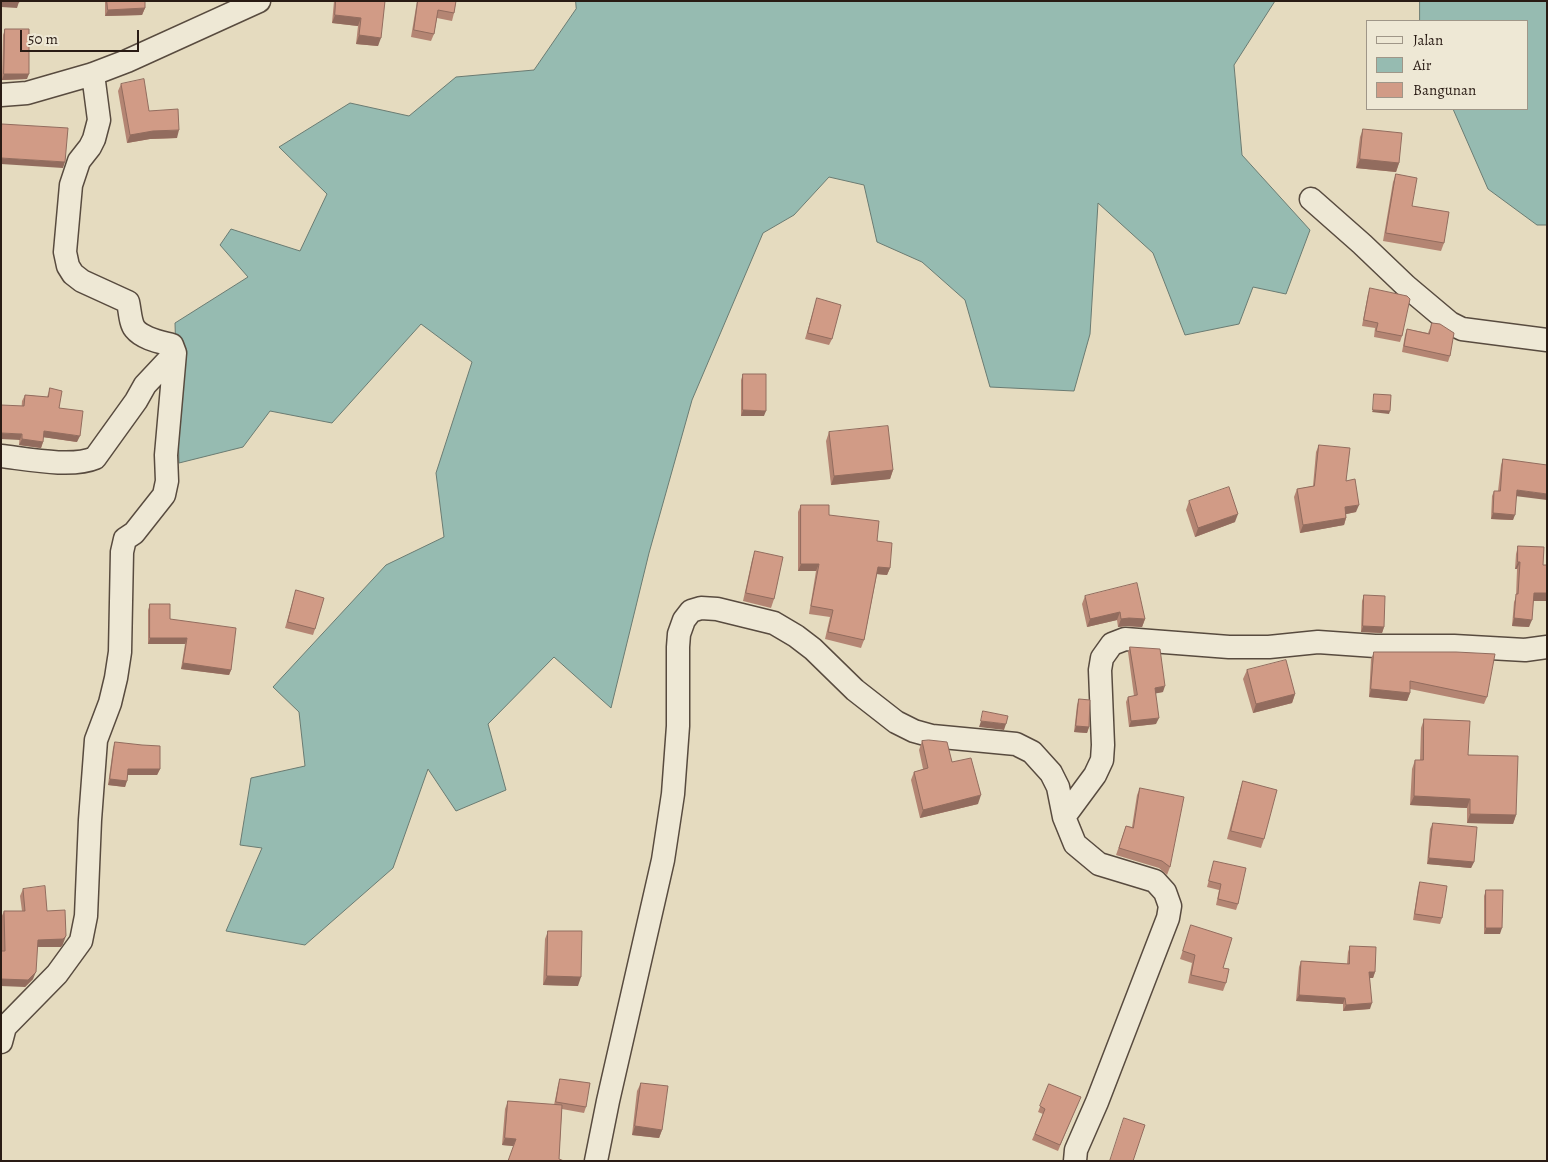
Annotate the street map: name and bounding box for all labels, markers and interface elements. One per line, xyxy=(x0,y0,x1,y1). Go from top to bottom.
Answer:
scale bar xyxy=(22,20,141,52)
legend xyxy=(1366,20,1528,110)
text: 50 m xyxy=(28,29,58,49)
text: Jalan xyxy=(1413,30,1443,50)
text: Air xyxy=(1413,55,1431,75)
text: Bangunan xyxy=(1413,80,1476,100)

